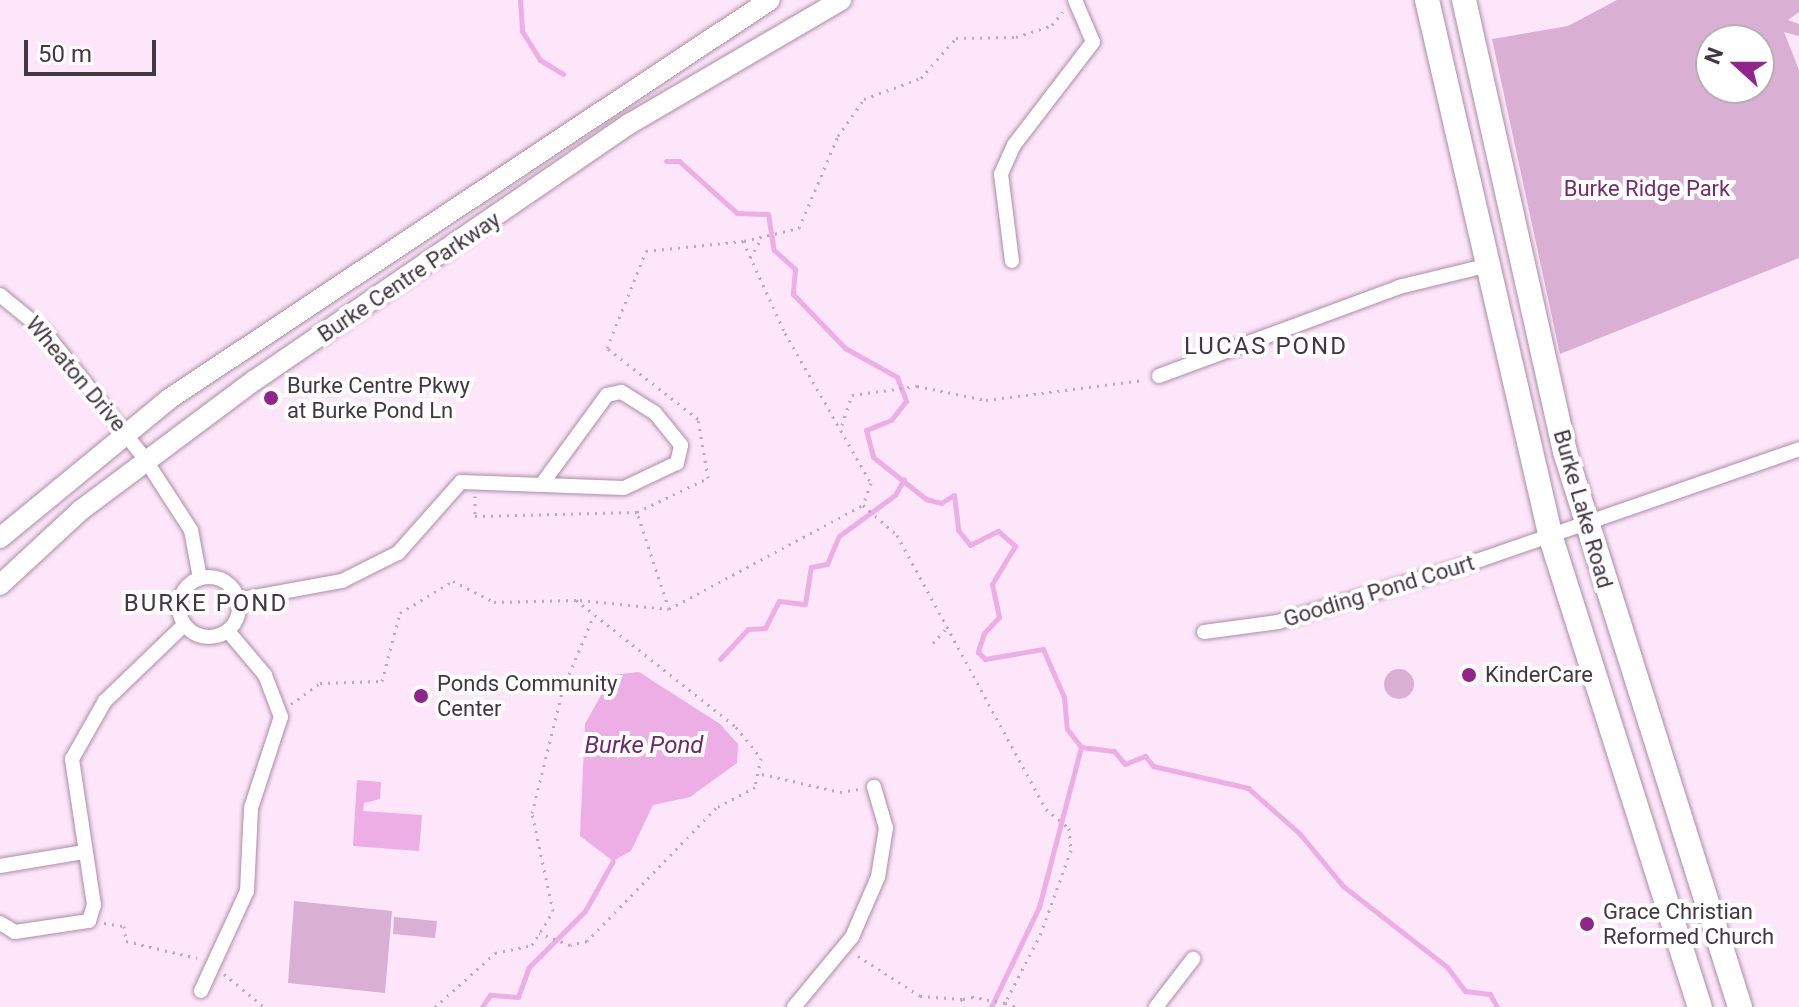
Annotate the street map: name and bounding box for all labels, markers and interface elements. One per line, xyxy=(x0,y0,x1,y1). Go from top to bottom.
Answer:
scale bar xyxy=(28,24,160,74)
north arrow xyxy=(1695,24,1775,104)
text: 50 m xyxy=(38,40,92,68)
text: N xyxy=(1700,44,1728,68)
park label: Burke Ridge Park xyxy=(1564,176,1730,202)
street label: Burke Centre Parkway xyxy=(313,206,505,348)
street label: Wheaton Drive xyxy=(20,311,132,437)
district label: LUCAS POND xyxy=(1184,333,1348,361)
place label: Burke Centre Pkwy at Burke Pond Ln xyxy=(287,372,470,424)
marker: Burke Centre Pkwy at Burke Pond Ln xyxy=(262,389,280,407)
street label: Burke Lake Road xyxy=(1548,427,1618,591)
street label: Gooding Pond Court xyxy=(1280,549,1478,633)
district label: BURKE POND xyxy=(124,590,288,618)
place label: KinderCare xyxy=(1485,662,1593,688)
marker: KinderCare xyxy=(1460,666,1478,684)
place label: Ponds Community Center xyxy=(437,670,617,722)
marker: Ponds Community Center xyxy=(412,687,430,705)
water label: Burke Pond xyxy=(585,732,703,760)
place label: Grace Christian Reformed Church xyxy=(1603,898,1774,950)
marker: Grace Christian Reformed Church xyxy=(1578,915,1596,933)

